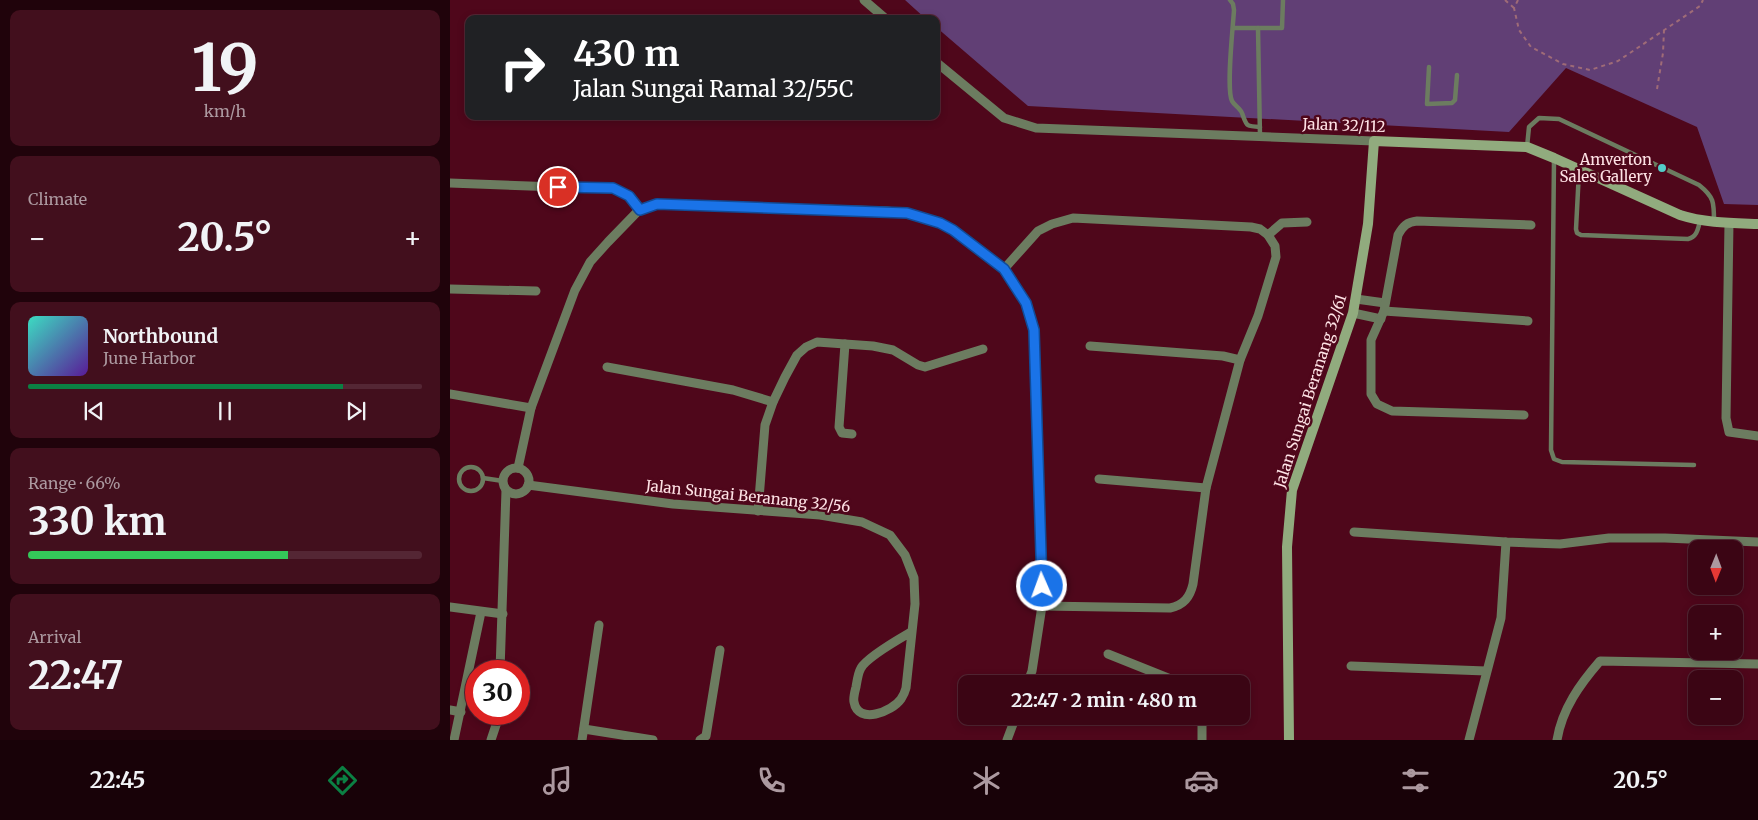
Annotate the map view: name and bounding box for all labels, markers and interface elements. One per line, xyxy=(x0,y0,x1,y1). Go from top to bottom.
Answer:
text: 19 xyxy=(191,27,259,109)
text: 430 m xyxy=(573,32,679,76)
icon: right xyxy=(490,35,555,100)
text: Jalan Sungai Ramal 32/55C xyxy=(573,75,853,103)
text: km/h xyxy=(204,101,246,121)
street label: Jalan 32/112 xyxy=(1301,114,1386,136)
place label: Amverton Sales Gallery xyxy=(1559,150,1652,186)
marker: Amverton Sales Gallery xyxy=(1656,162,1668,174)
pin xyxy=(537,166,579,208)
icon: arrive xyxy=(544,173,572,201)
text: Climate xyxy=(28,189,87,209)
text: 20.5° xyxy=(178,214,272,261)
text: − xyxy=(28,220,47,256)
text: + xyxy=(403,220,422,256)
street label: Jalan Sungai Beranang 32/61 xyxy=(1269,291,1350,491)
text: Northbound xyxy=(103,324,218,348)
text: June Harbor xyxy=(103,348,196,368)
icon: previous xyxy=(80,397,108,425)
icon: pause xyxy=(211,397,239,425)
icon: next xyxy=(342,397,370,425)
text: Range · 66% xyxy=(28,473,121,493)
street label: Jalan Sungai Beranang 32/56 xyxy=(644,476,851,516)
text: 330 km xyxy=(28,498,167,545)
north arrow xyxy=(1688,540,1742,595)
map controls xyxy=(1688,540,1743,725)
position arrow xyxy=(1015,559,1067,611)
button: + xyxy=(1688,605,1743,660)
text: Arrival xyxy=(28,627,81,647)
text: 22:47 xyxy=(28,652,123,699)
speed limit sign: 30 xyxy=(465,660,530,725)
button: − xyxy=(1688,670,1743,725)
text: 22:47 · 2 min · 480 m xyxy=(1011,688,1197,712)
icon: directions xyxy=(325,763,360,798)
icon: music xyxy=(540,763,575,798)
icon: phone xyxy=(754,763,789,798)
icon: climate xyxy=(969,763,1004,798)
icon: car xyxy=(1184,763,1219,798)
icon: filters xyxy=(1398,763,1433,798)
text: 22:45 xyxy=(90,766,145,794)
text: 20.5° xyxy=(1613,766,1668,794)

